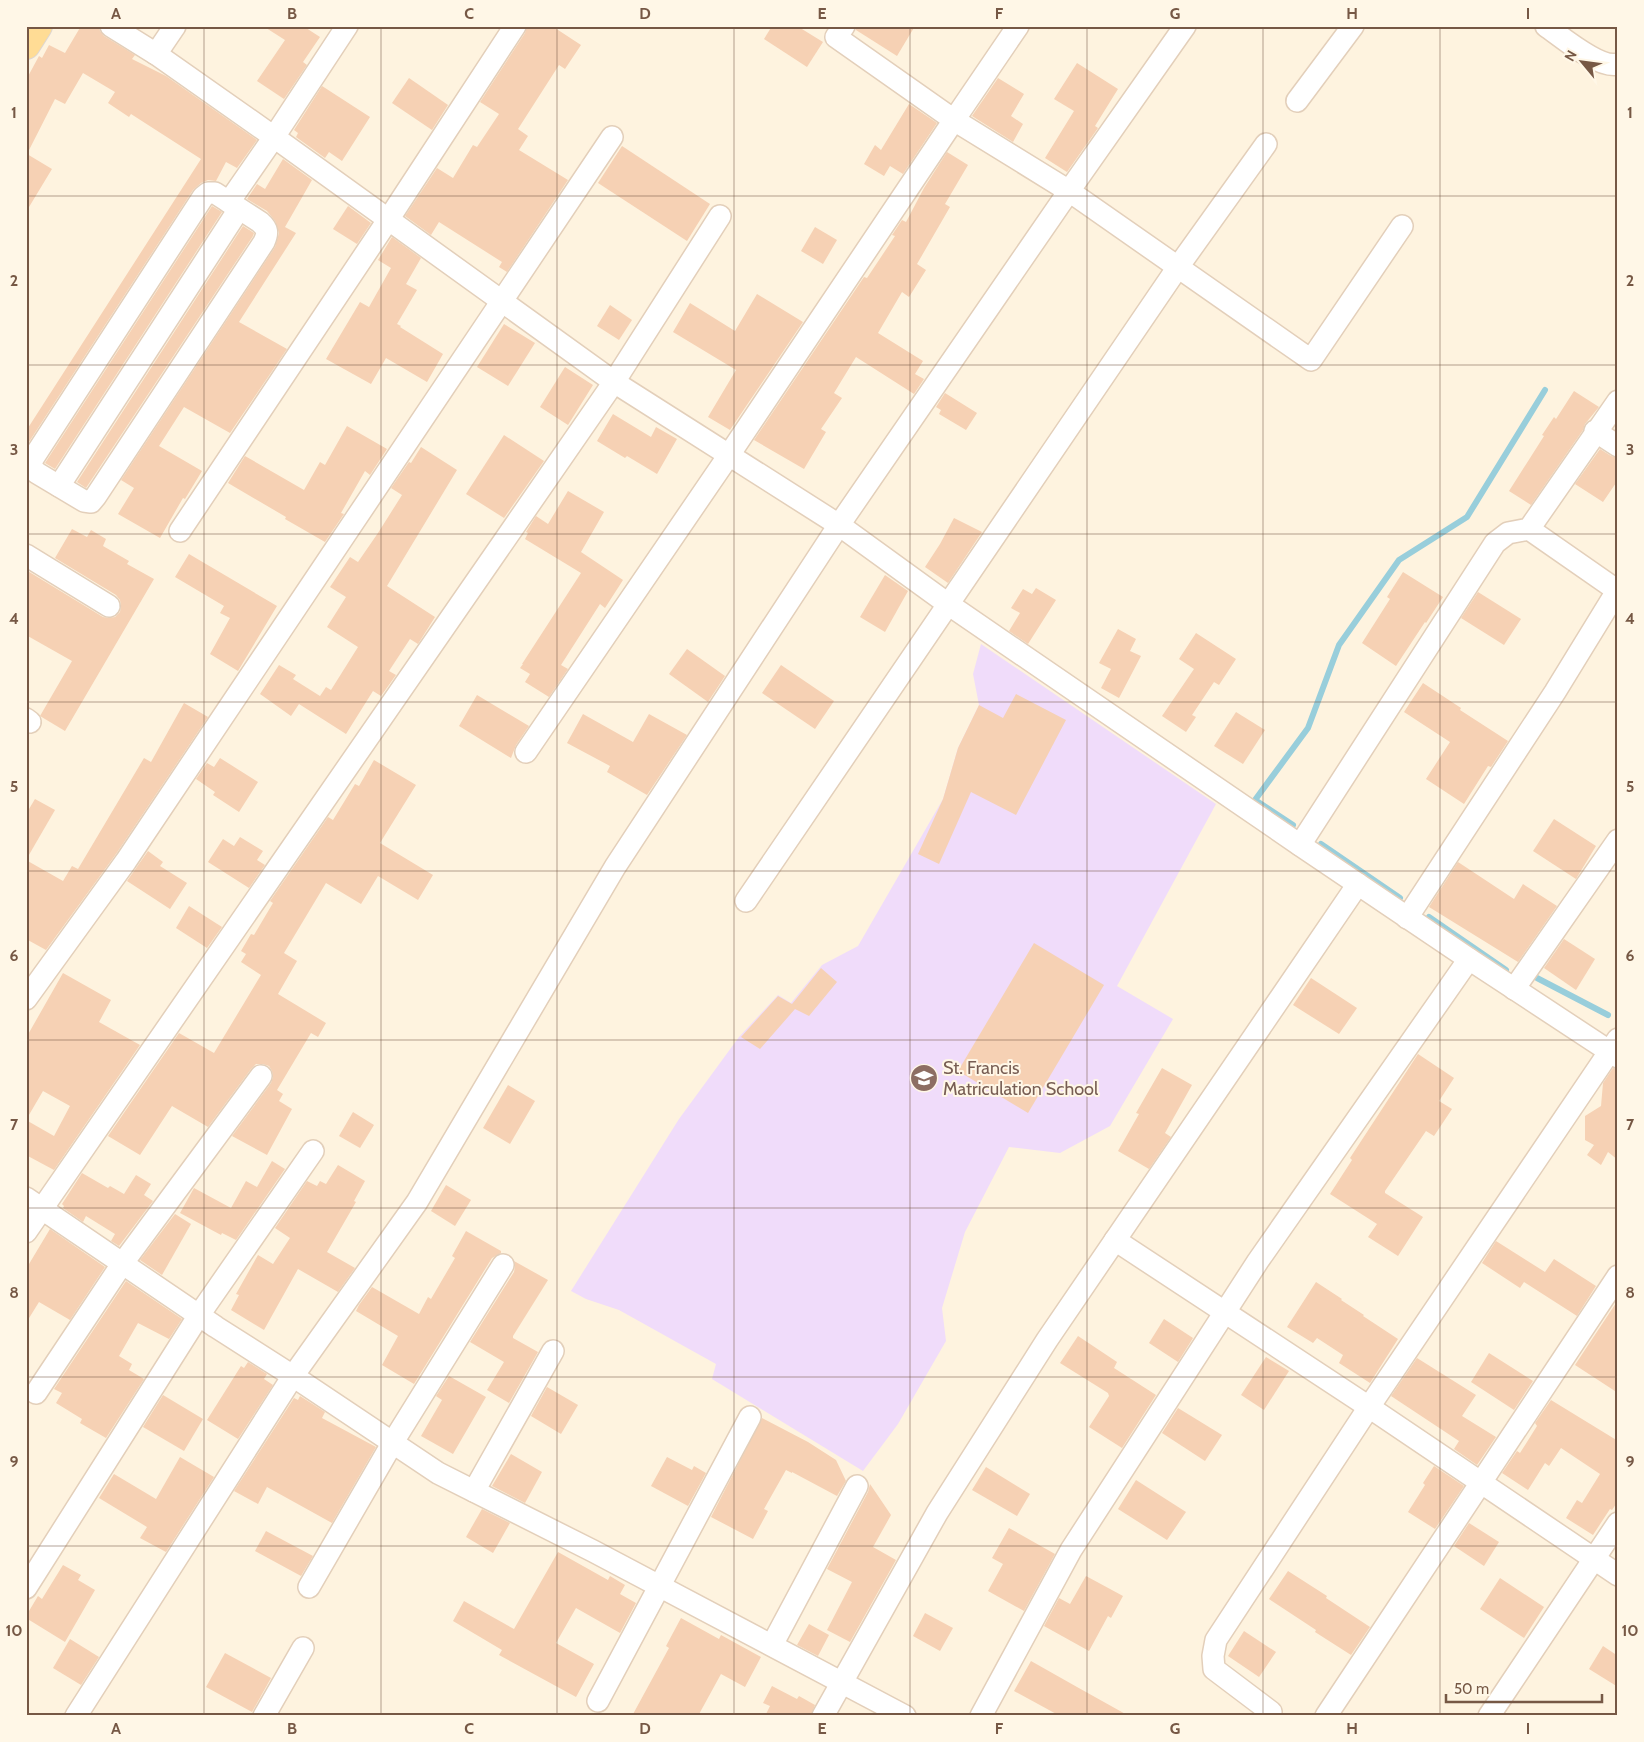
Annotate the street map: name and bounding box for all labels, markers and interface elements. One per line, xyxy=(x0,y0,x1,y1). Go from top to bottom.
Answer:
text: A xyxy=(111,4,121,23)
text: B xyxy=(287,4,297,23)
text: C xyxy=(464,4,474,23)
text: D xyxy=(639,4,651,23)
text: E xyxy=(817,4,827,23)
text: F xyxy=(995,4,1004,23)
text: G xyxy=(1170,4,1180,23)
text: H xyxy=(1346,4,1358,23)
text: I xyxy=(1526,4,1530,23)
north arrow xyxy=(1556,38,1606,88)
text: N xyxy=(1560,47,1581,64)
text: 1 xyxy=(11,103,17,122)
text: 1 xyxy=(1627,103,1633,122)
text: 2 xyxy=(10,271,18,290)
text: 2 xyxy=(1626,271,1634,290)
text: 3 xyxy=(10,440,18,459)
text: 3 xyxy=(1626,440,1634,459)
text: 4 xyxy=(9,609,19,628)
text: 4 xyxy=(1625,609,1635,628)
text: 5 xyxy=(10,777,18,796)
text: 5 xyxy=(1626,777,1634,796)
text: 6 xyxy=(10,946,19,965)
text: 6 xyxy=(1626,946,1635,965)
place label: St. Francis Matriculation School xyxy=(943,1057,1099,1100)
school or university icon: St. Francis Matriculation School xyxy=(909,1063,939,1093)
text: 7 xyxy=(10,1115,19,1134)
text: 7 xyxy=(1626,1115,1635,1134)
text: 8 xyxy=(9,1283,19,1302)
text: 8 xyxy=(1625,1283,1635,1302)
text: 9 xyxy=(10,1452,19,1471)
text: 9 xyxy=(1626,1452,1635,1471)
text: 10 xyxy=(5,1621,23,1640)
text: 10 xyxy=(1621,1621,1639,1640)
scale bar xyxy=(1446,1672,1603,1704)
text: 50 m xyxy=(1454,1680,1489,1698)
text: A xyxy=(111,1719,121,1738)
text: B xyxy=(287,1719,297,1738)
text: C xyxy=(464,1719,474,1738)
text: D xyxy=(639,1719,651,1738)
text: E xyxy=(817,1719,827,1738)
text: F xyxy=(995,1719,1004,1738)
text: G xyxy=(1170,1719,1180,1738)
text: H xyxy=(1346,1719,1358,1738)
text: I xyxy=(1526,1719,1530,1738)

